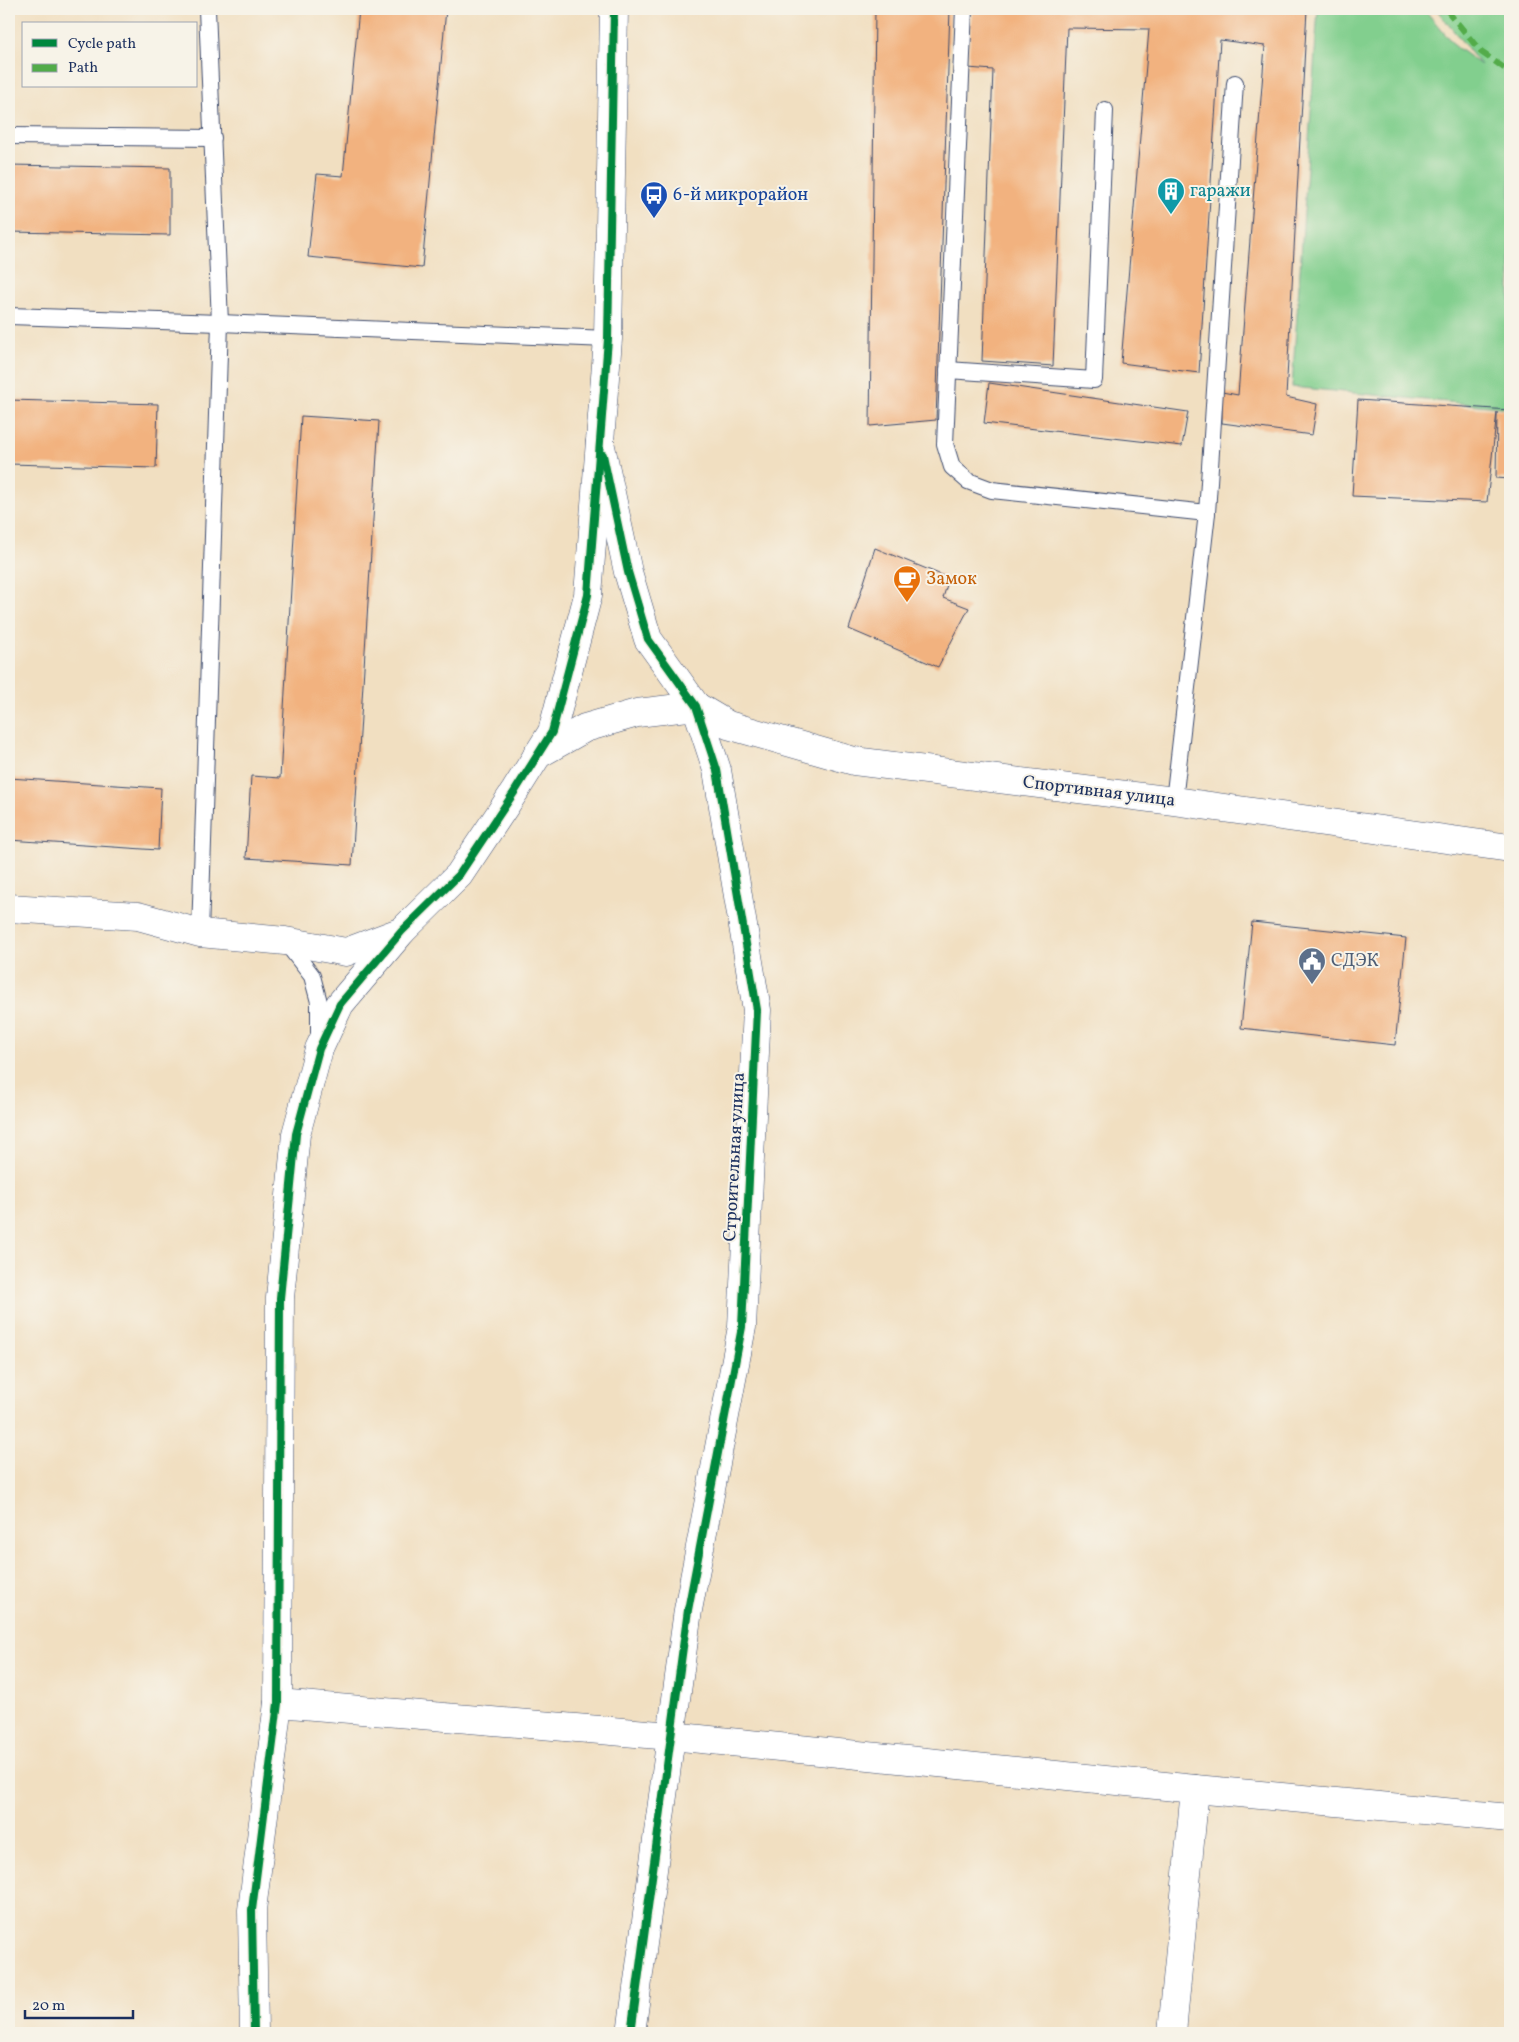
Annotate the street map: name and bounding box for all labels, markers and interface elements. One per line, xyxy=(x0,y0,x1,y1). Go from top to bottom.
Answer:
legend xyxy=(22,22,198,88)
text: Cycle path xyxy=(68,34,136,55)
text: Path xyxy=(68,58,98,79)
building icon: гаражи xyxy=(1156,176,1186,215)
place label: гаражи xyxy=(1190,179,1251,204)
bus stop icon: 6-й микрорайон xyxy=(639,180,669,219)
place label: 6-й микрорайон xyxy=(673,183,808,208)
cafe icon: Замок xyxy=(892,564,922,603)
place label: Замок xyxy=(926,567,977,592)
street label: Спортивная улица xyxy=(1021,770,1177,814)
public building icon: СДЭК xyxy=(1297,946,1327,985)
place label: СДЭК xyxy=(1331,949,1379,974)
street label: Строительная улица xyxy=(718,1072,752,1242)
scale bar xyxy=(25,1987,132,2019)
text: 20 m xyxy=(32,1996,65,2017)

